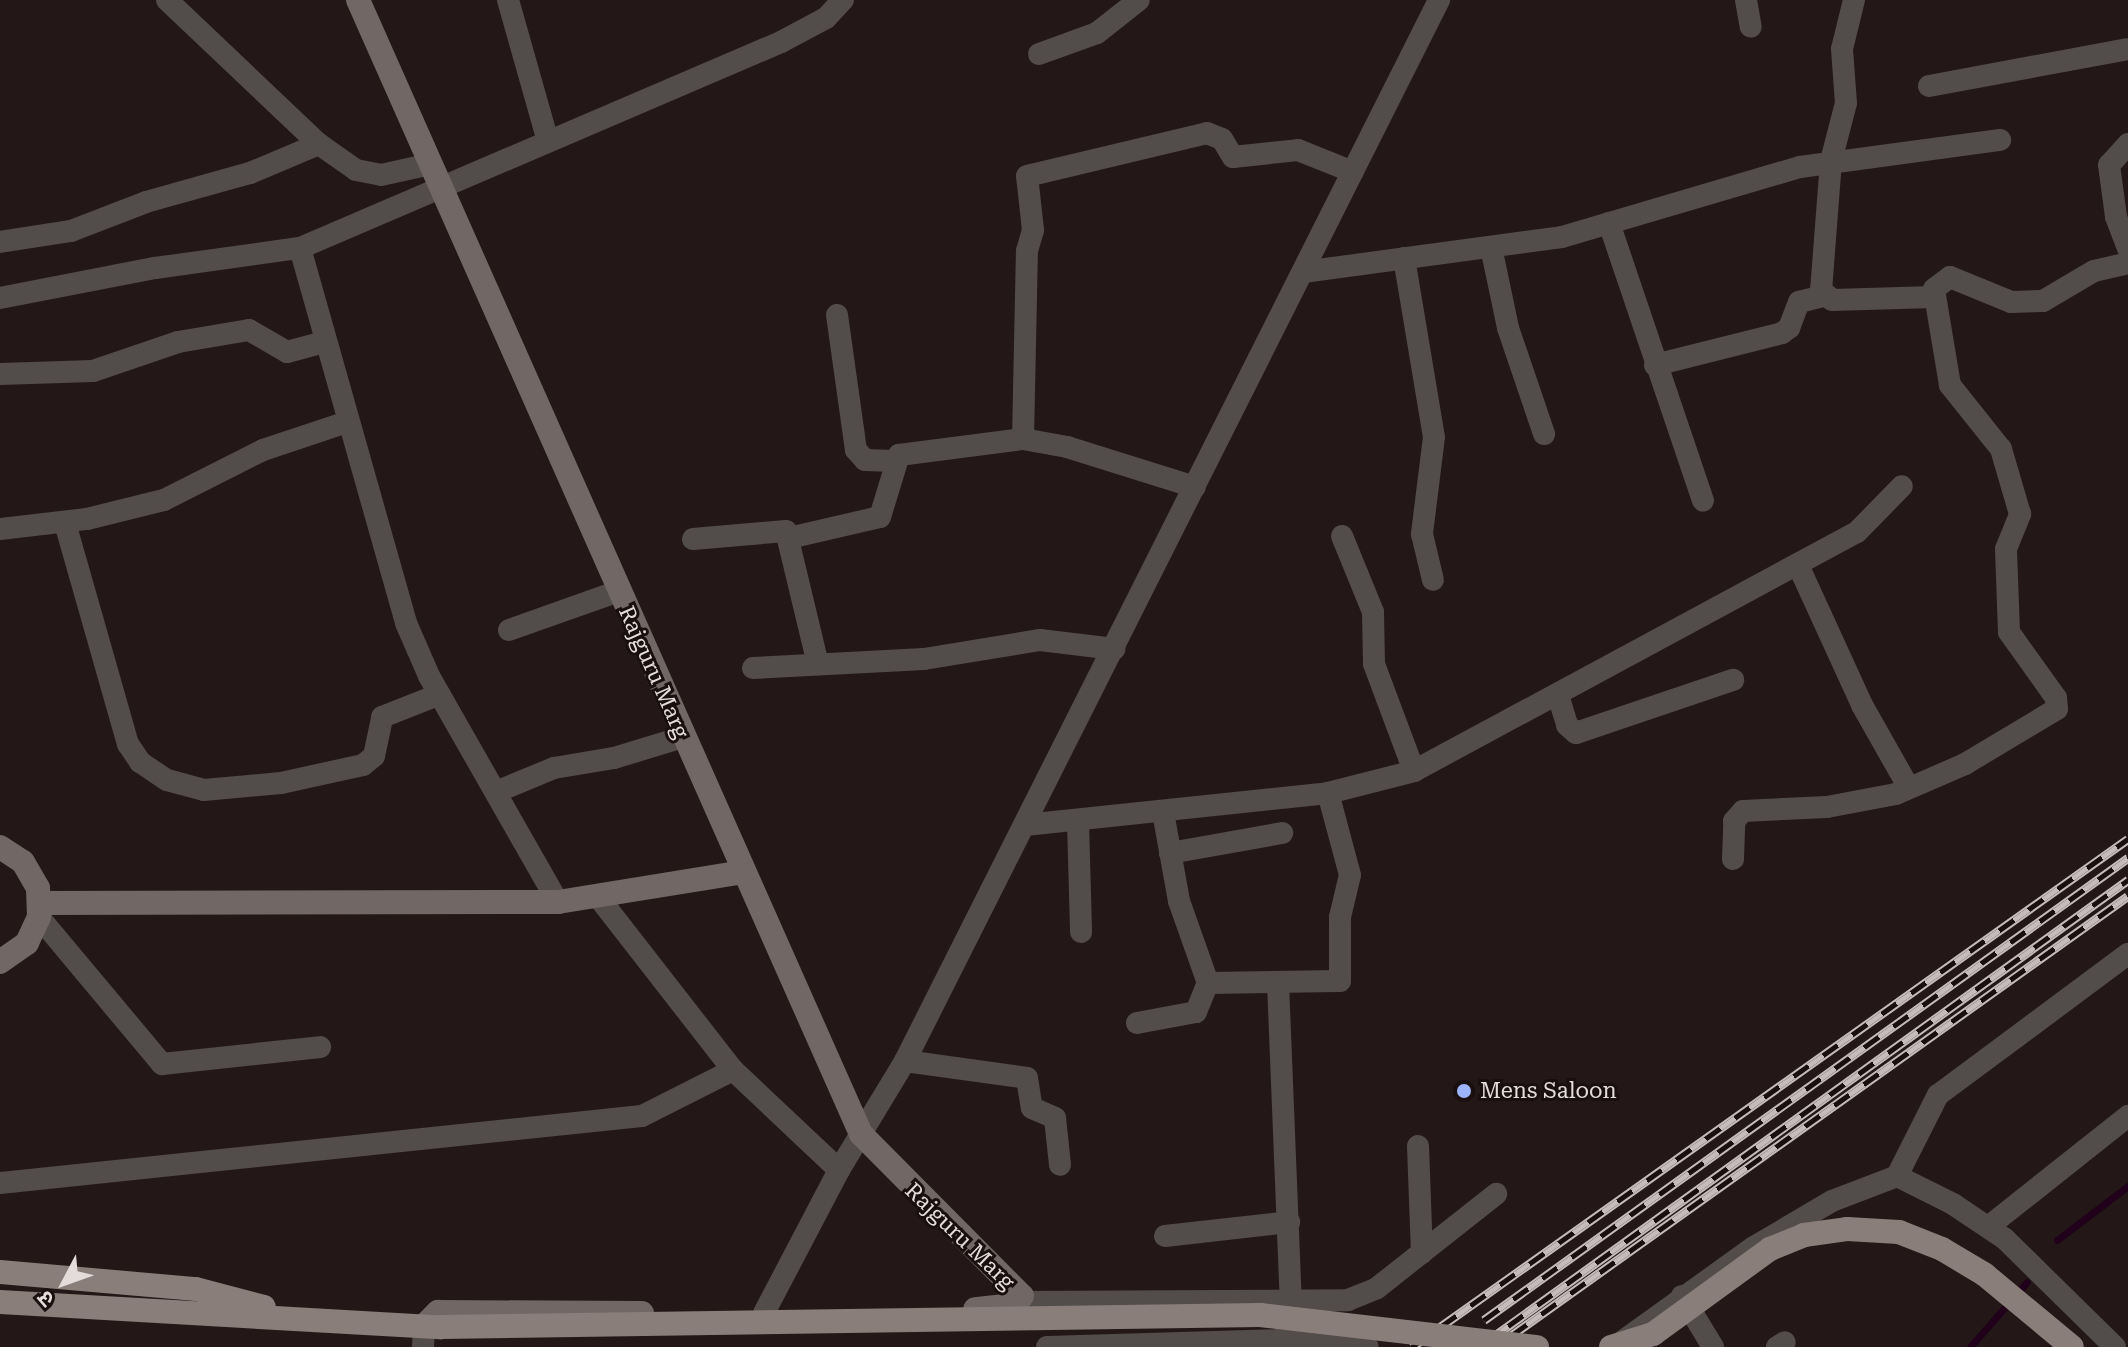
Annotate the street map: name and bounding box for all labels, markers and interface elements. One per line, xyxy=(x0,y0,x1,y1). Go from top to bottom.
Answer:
street label: Rajguru Marg xyxy=(613,602,695,742)
place label: Mens Saloon xyxy=(1480,1078,1617,1104)
marker: Mens Saloon xyxy=(1455,1082,1473,1100)
street label: Rajguru Marg xyxy=(900,1177,1020,1295)
north arrow xyxy=(24,1243,104,1323)
text: उ xyxy=(32,1286,59,1312)

